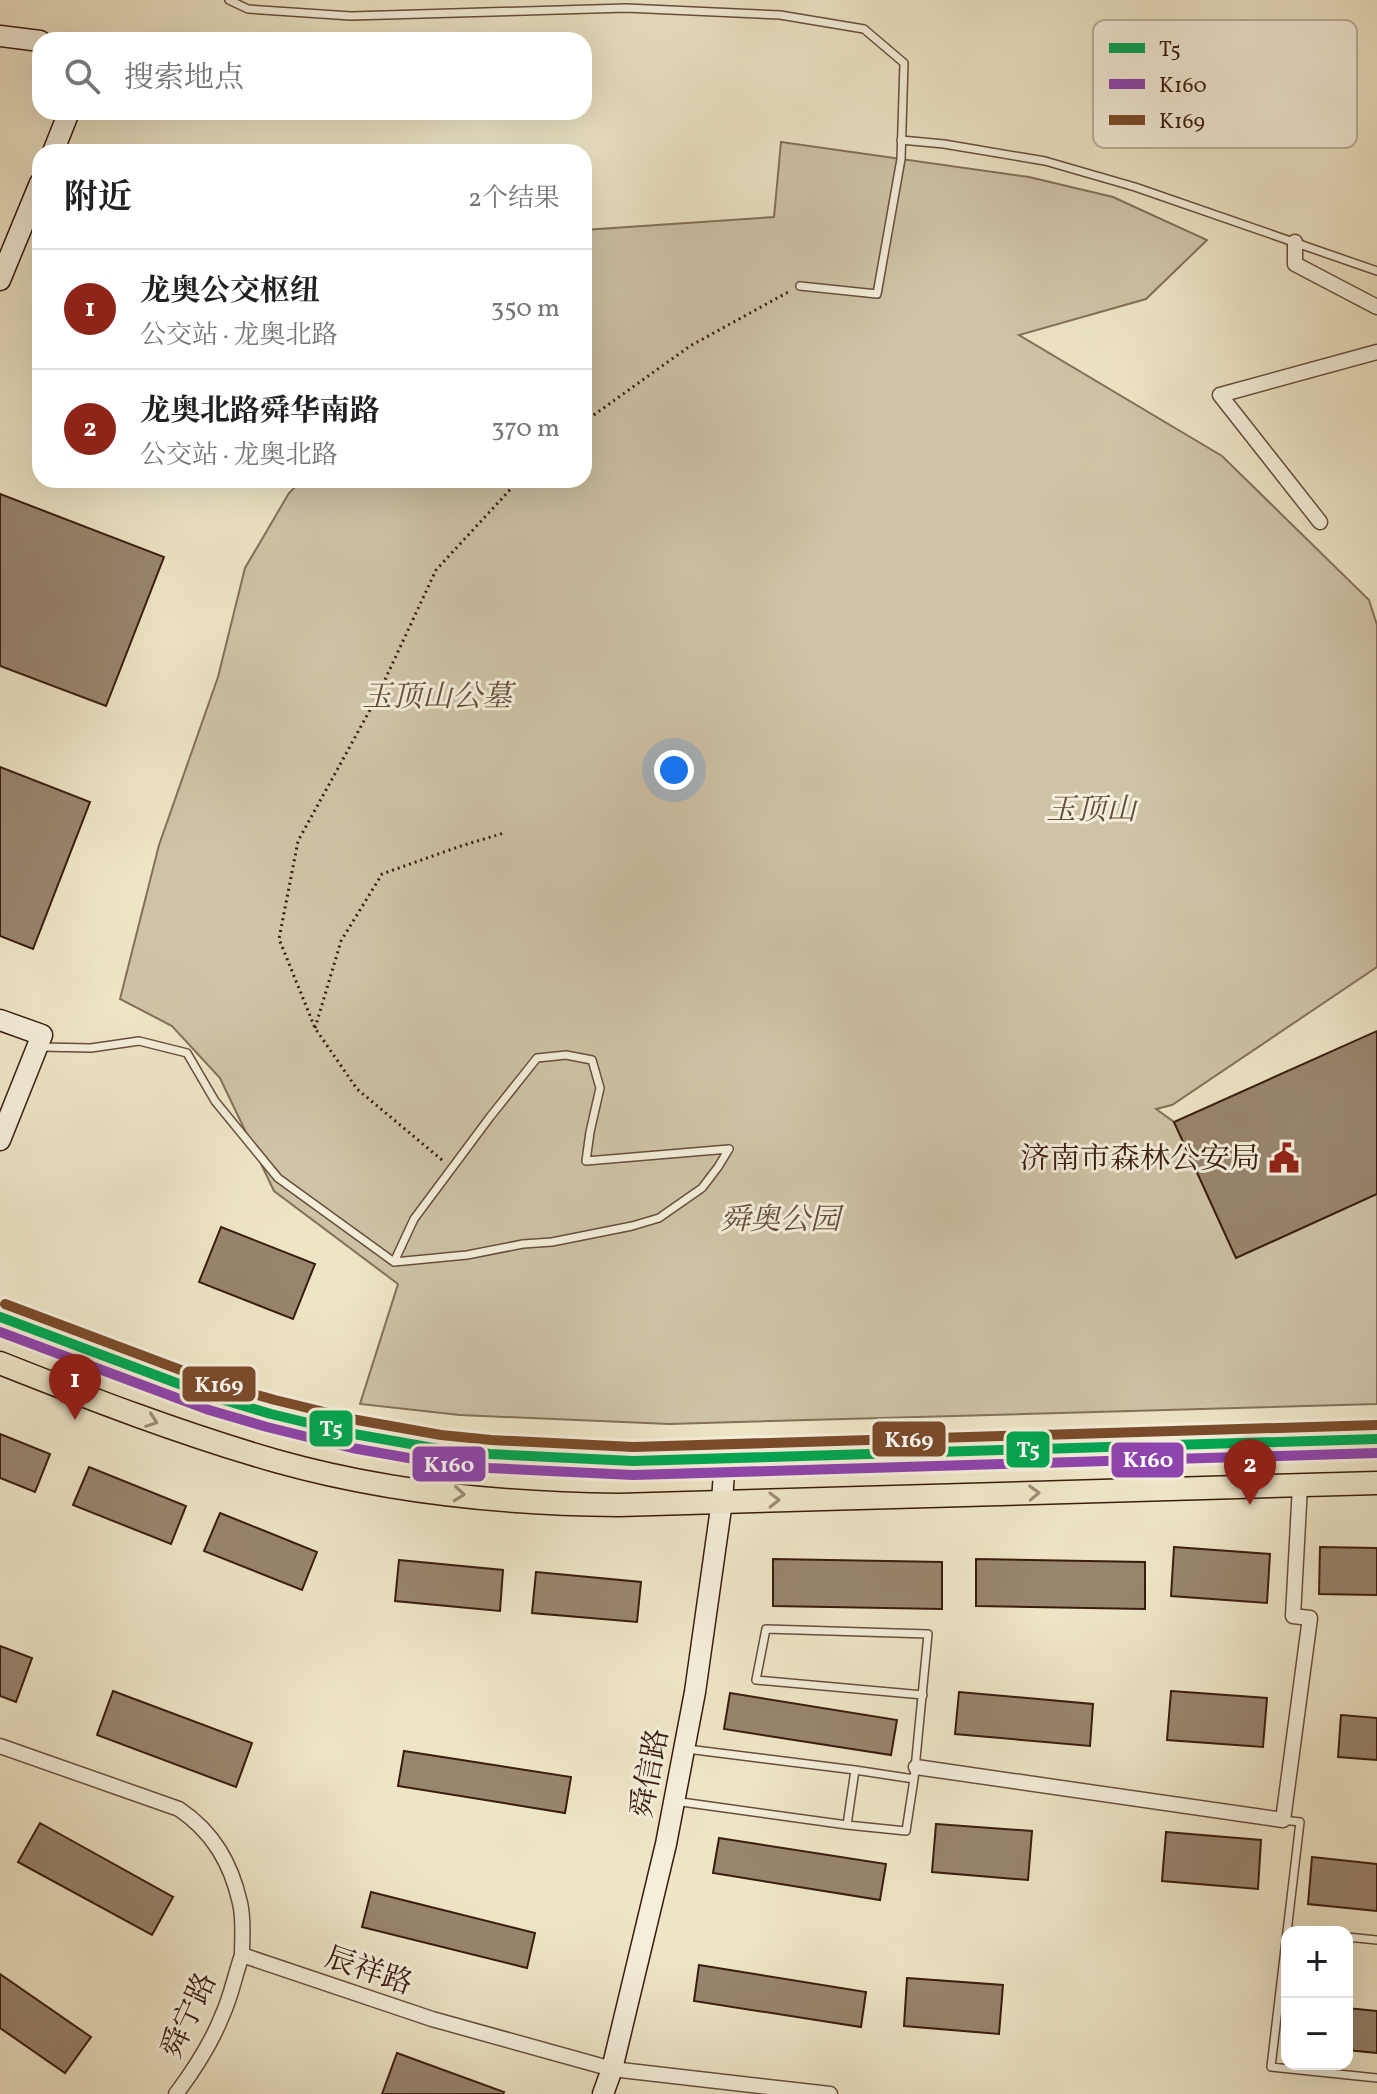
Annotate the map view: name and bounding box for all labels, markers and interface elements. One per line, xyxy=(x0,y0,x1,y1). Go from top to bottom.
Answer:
legend xyxy=(1093,20,1357,148)
search box xyxy=(32,32,592,120)
text: T5 xyxy=(1159,35,1181,66)
icon: search xyxy=(60,54,104,98)
text: 搜索地点 xyxy=(124,58,244,100)
text: K160 xyxy=(1159,71,1207,102)
text: K169 xyxy=(1159,107,1205,138)
text: 附近 xyxy=(64,176,132,223)
text: 2个结果 xyxy=(468,181,560,217)
text: 龙奥公交枢纽 xyxy=(140,271,320,313)
text: 1 xyxy=(85,291,95,327)
text: 350 m xyxy=(491,291,560,327)
text: 公交站 · 龙奥北路 xyxy=(140,318,338,354)
text: 龙奥北路舜华南路 xyxy=(140,391,380,433)
text: 2 xyxy=(83,411,97,447)
text: 370 m xyxy=(491,411,560,447)
text: 公交站 · 龙奥北路 xyxy=(140,438,338,474)
park label: 玉顶山公墓 xyxy=(362,677,517,719)
your location xyxy=(654,750,694,790)
park label: 玉顶山 xyxy=(1046,790,1139,832)
place label: 济南市森林公安局 xyxy=(1020,1139,1260,1181)
public building icon: 济南市森林公安局 xyxy=(1267,1141,1301,1175)
park label: 舜奥公园 xyxy=(720,1200,844,1242)
pin: 1 xyxy=(49,1354,101,1420)
line badge: K169 xyxy=(181,1365,257,1403)
text: K169 xyxy=(195,1371,244,1402)
line badge: T5 xyxy=(308,1409,354,1448)
one-way arrow xyxy=(144,1411,158,1428)
text: T5 xyxy=(319,1415,343,1446)
line badge: K169 xyxy=(871,1420,947,1458)
text: K169 xyxy=(885,1426,934,1457)
line badge: T5 xyxy=(1005,1430,1051,1469)
text: T5 xyxy=(1016,1436,1040,1467)
pin: 2 xyxy=(1224,1439,1276,1505)
line badge: K160 xyxy=(1110,1441,1185,1479)
line badge: K160 xyxy=(411,1445,487,1483)
text: K160 xyxy=(1123,1446,1173,1477)
text: K160 xyxy=(424,1451,474,1482)
one-way arrow xyxy=(1028,1485,1041,1502)
one-way arrow xyxy=(453,1486,466,1503)
one-way arrow xyxy=(768,1491,781,1509)
street label: 舜信路 xyxy=(622,1725,680,1822)
map controls xyxy=(1281,1926,1353,2070)
button: + xyxy=(1281,1926,1353,1998)
street label: 辰祥路 xyxy=(319,1937,418,2006)
street label: 舜宁路 xyxy=(152,1966,228,2066)
button: − xyxy=(1281,1998,1353,2070)

